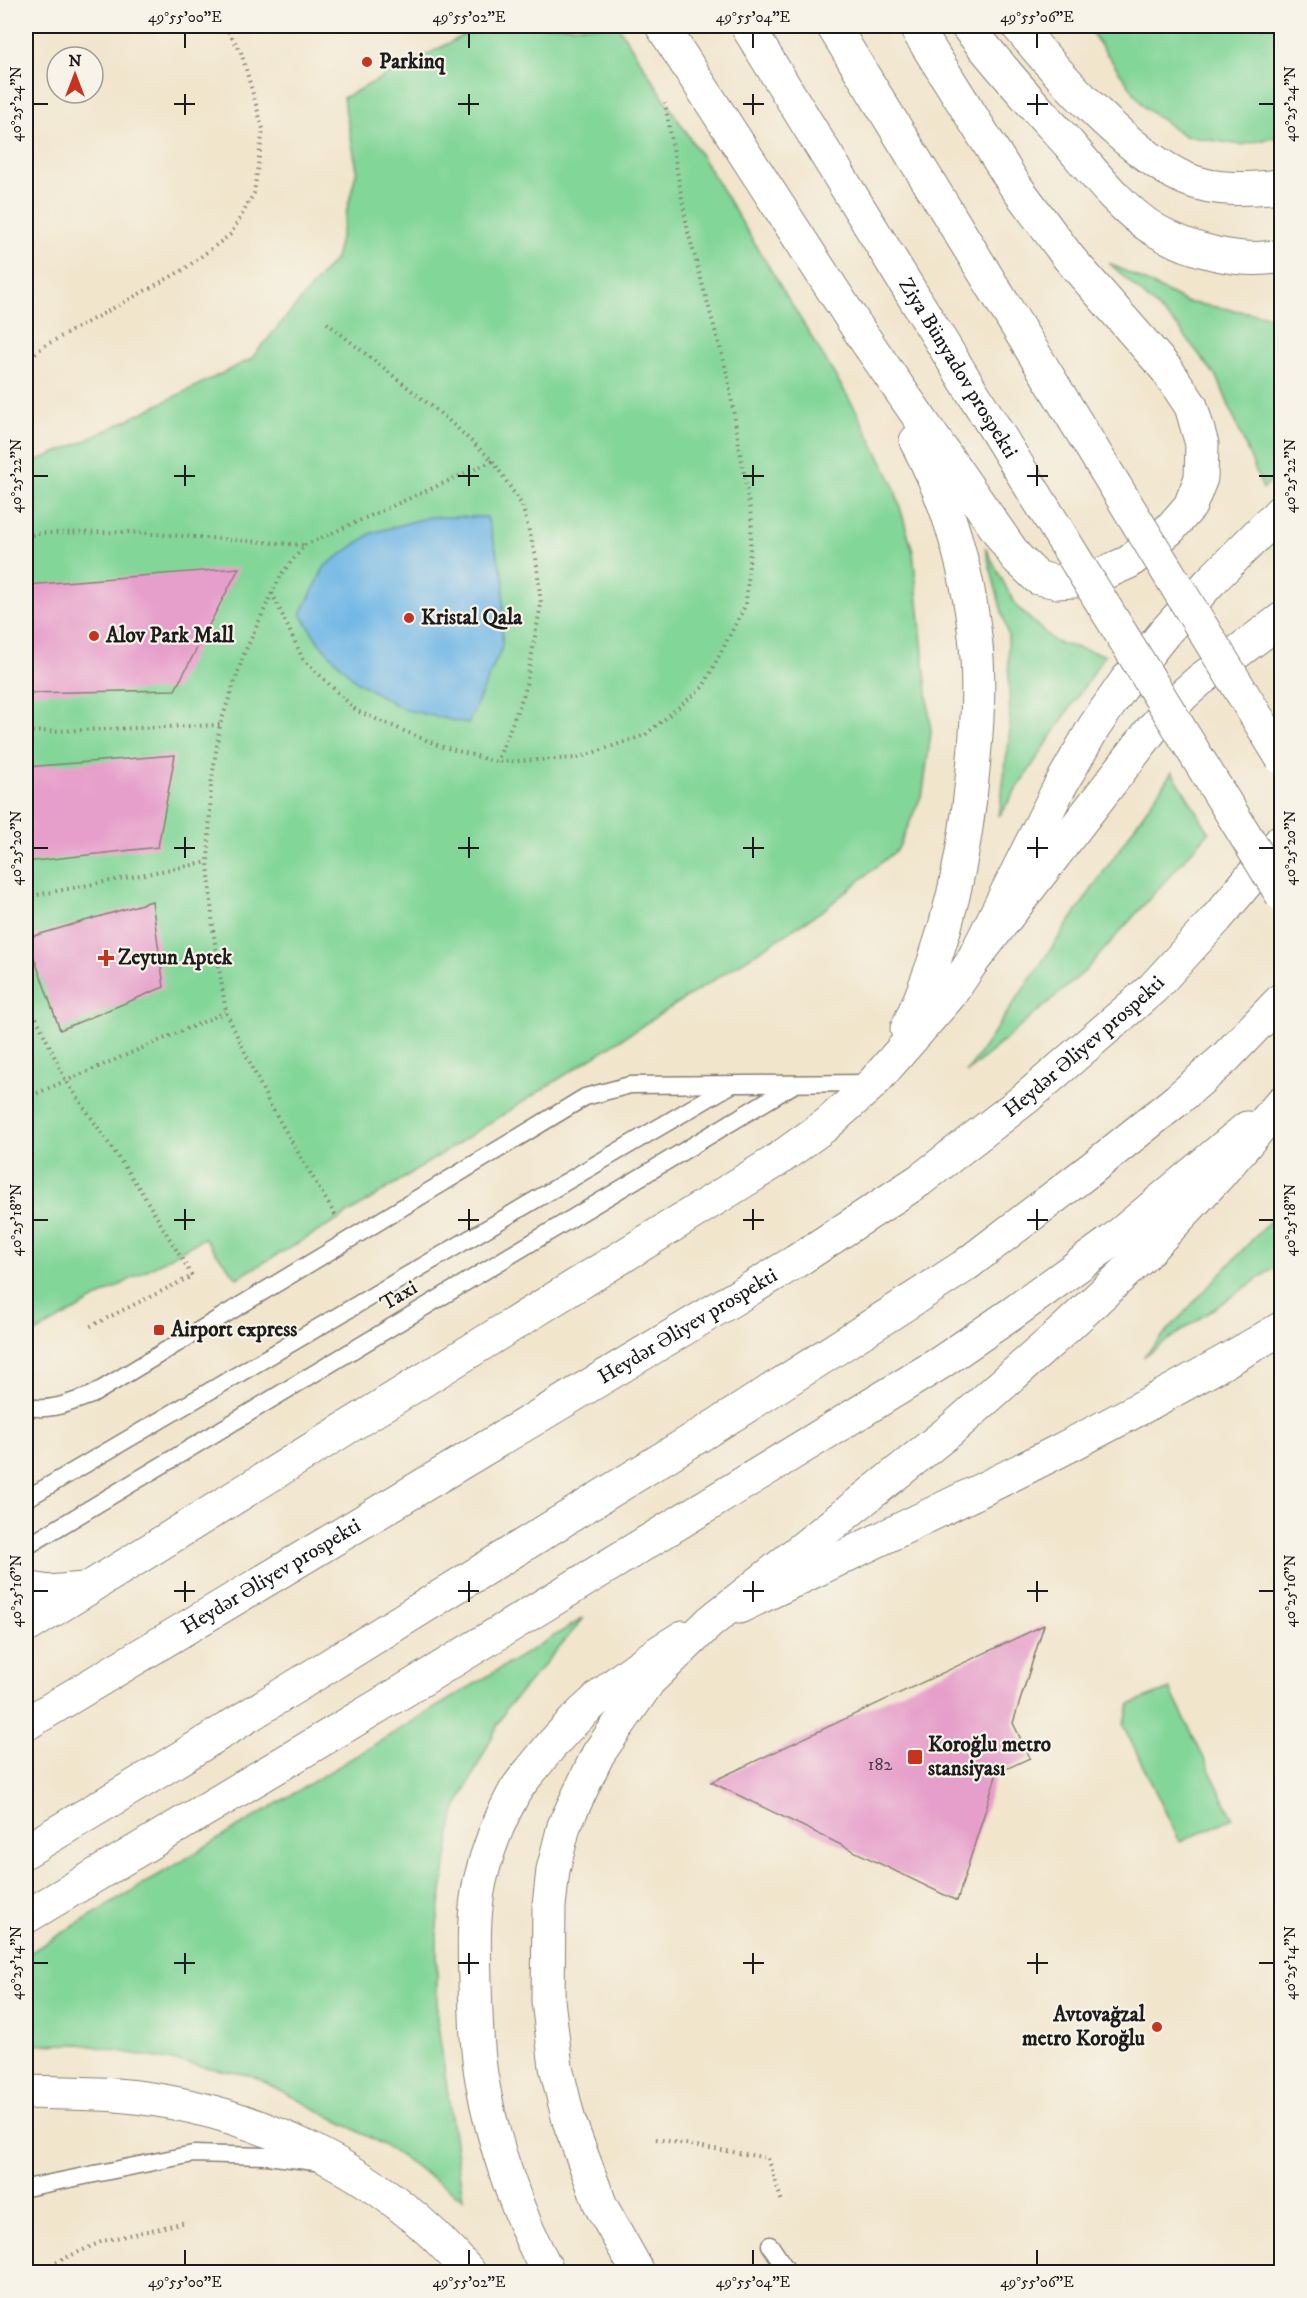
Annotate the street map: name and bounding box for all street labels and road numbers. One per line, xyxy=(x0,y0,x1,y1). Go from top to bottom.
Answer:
street label: Ziya Bünyadov prospekti xyxy=(892,273,1023,463)
street label: Heydər Əliyev prospekti xyxy=(998,971,1170,1124)
street label: Heydər Əliyev prospekti xyxy=(593,1263,782,1390)
street label: Taxi xyxy=(376,1275,422,1317)
street label: Heydər Əliyev prospekti xyxy=(177,1513,366,1641)

